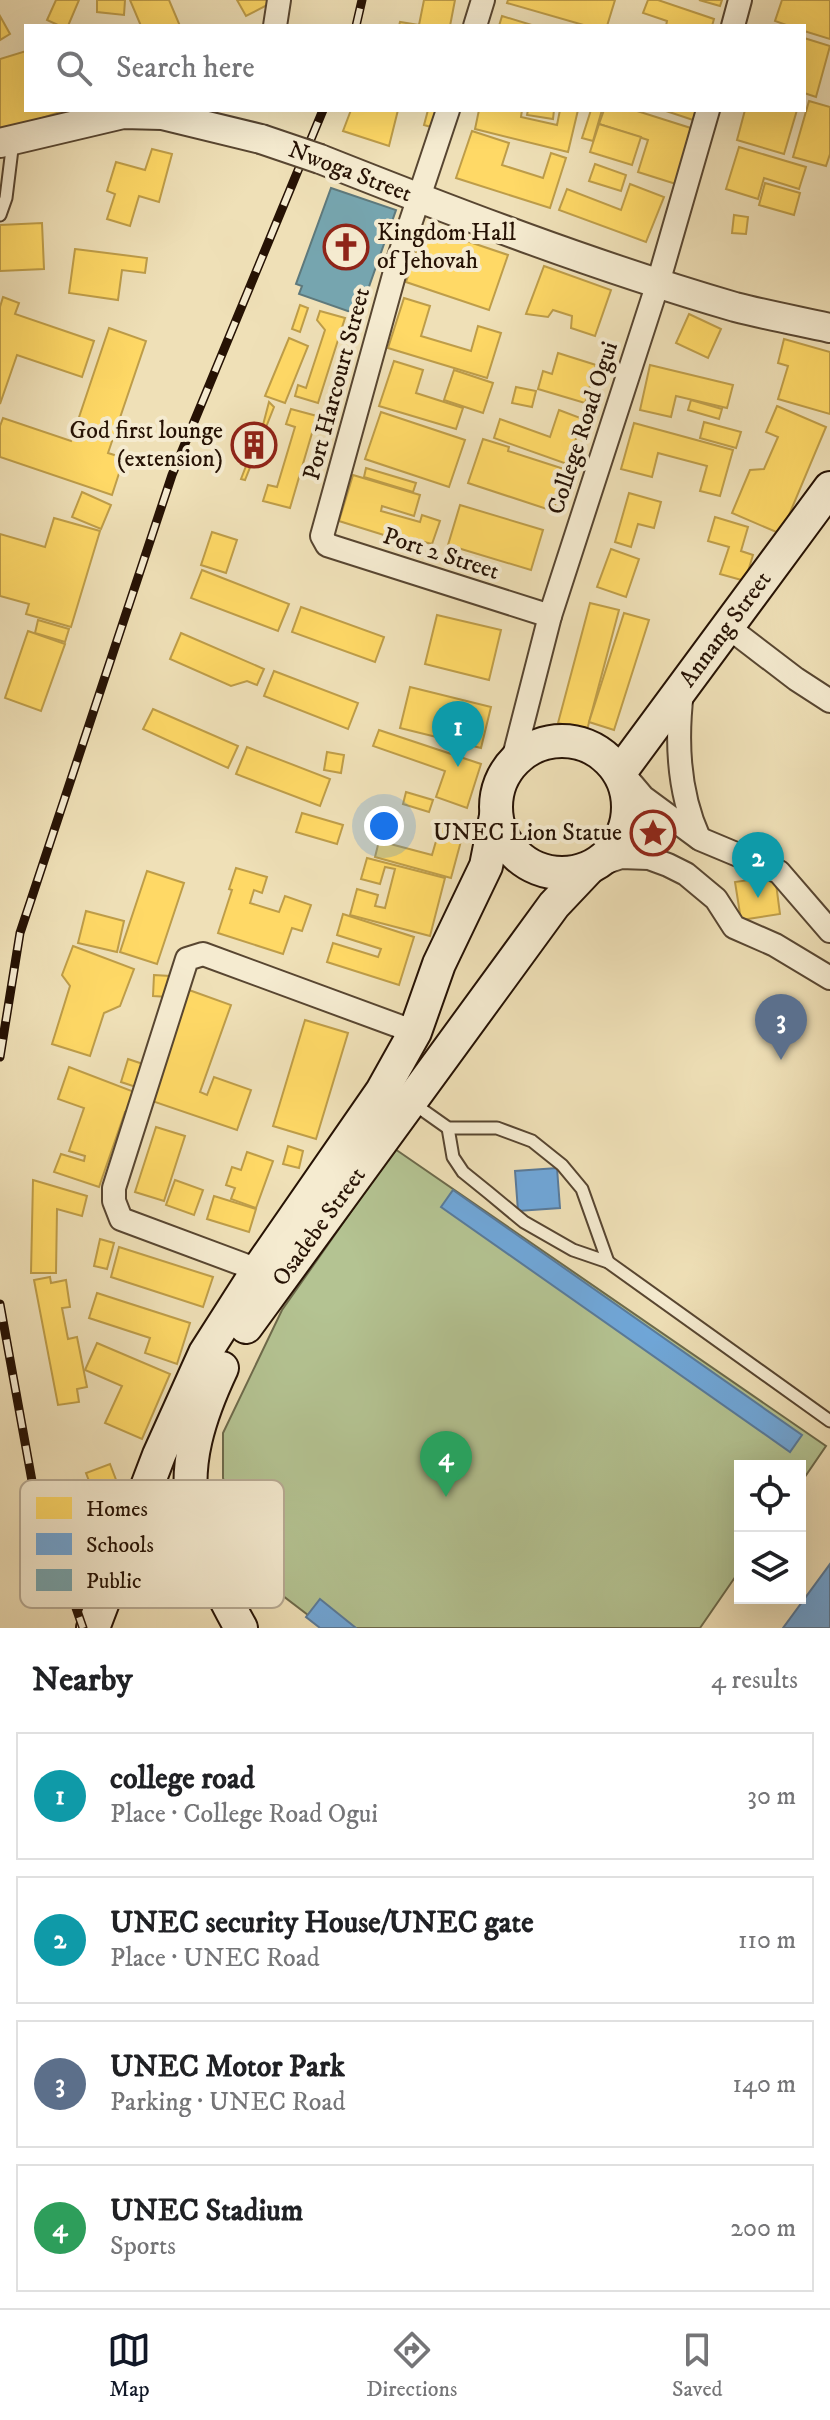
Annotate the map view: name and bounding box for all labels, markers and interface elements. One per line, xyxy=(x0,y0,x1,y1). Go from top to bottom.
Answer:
search box xyxy=(24,24,806,112)
icon: search xyxy=(52,46,96,90)
text: Search here xyxy=(116,50,255,87)
street label: Nwoga Street xyxy=(284,135,416,209)
place label: Kingdom Hall of Jehovah xyxy=(377,218,517,276)
church icon: Kingdom Hall of Jehovah xyxy=(322,223,370,271)
street label: Port Harcourt Street xyxy=(297,284,377,484)
street label: College Road Ogui xyxy=(541,338,625,518)
place label: God first lounge (extension) xyxy=(70,416,223,474)
building icon: God first lounge (extension) xyxy=(230,421,278,469)
street label: Port 2 Street xyxy=(379,521,503,587)
street label: Annang Street xyxy=(673,565,778,693)
pin: 1 xyxy=(432,701,484,767)
your location xyxy=(364,806,404,846)
place icon: UNEC Lion Statue xyxy=(629,809,677,857)
place label: UNEC Lion Statue xyxy=(433,818,622,848)
pin: 2 xyxy=(732,832,784,898)
pin: 3 xyxy=(755,994,807,1060)
street label: Osadebe Street xyxy=(266,1161,373,1292)
pin: 4 xyxy=(420,1431,472,1497)
map controls xyxy=(734,1460,806,1604)
button: locate xyxy=(734,1460,806,1532)
legend xyxy=(20,1480,284,1608)
text: Homes xyxy=(86,1496,148,1523)
text: Schools xyxy=(86,1532,154,1559)
button: layers xyxy=(734,1532,806,1604)
text: Public xyxy=(86,1568,141,1595)
text: Nearby xyxy=(32,1659,133,1701)
text: 4 results xyxy=(711,1664,798,1697)
text: college road xyxy=(110,1761,255,1798)
text: 1 xyxy=(55,1780,65,1813)
text: 30 m xyxy=(747,1780,796,1813)
text: Place · College Road Ogui xyxy=(110,1798,378,1831)
text: UNEC security House/UNEC gate xyxy=(110,1905,534,1942)
text: 2 xyxy=(54,1924,66,1957)
text: 110 m xyxy=(738,1924,796,1957)
text: Place · UNEC Road xyxy=(110,1942,320,1975)
text: UNEC Motor Park xyxy=(110,2049,345,2086)
text: 3 xyxy=(55,2068,65,2101)
text: 140 m xyxy=(732,2068,796,2101)
text: Parking · UNEC Road xyxy=(110,2086,346,2119)
text: UNEC Stadium xyxy=(110,2193,303,2230)
text: 4 xyxy=(53,2212,67,2245)
text: 200 m xyxy=(730,2212,796,2245)
text: Sports xyxy=(110,2230,176,2263)
tab: Map xyxy=(107,2328,151,2403)
tab: Directions xyxy=(366,2328,457,2403)
tab: Saved xyxy=(672,2328,723,2403)

